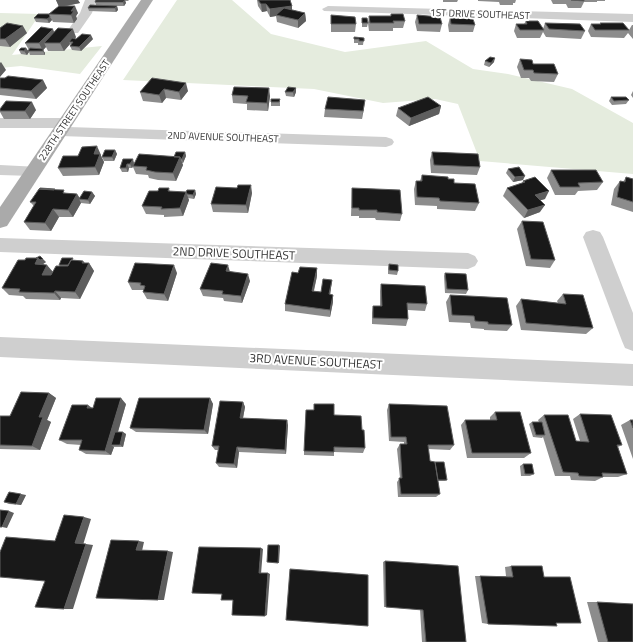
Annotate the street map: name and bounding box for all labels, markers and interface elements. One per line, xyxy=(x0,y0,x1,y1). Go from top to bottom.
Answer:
street label: 1ST DRIVE SOUTHEAST xyxy=(430,5,531,23)
street label: 228TH STREET SOUTHEAST xyxy=(35,56,114,164)
street label: 2ND AVENUE SOUTHEAST xyxy=(167,128,280,146)
street label: 2ND DRIVE SOUTHEAST xyxy=(172,241,296,265)
street label: 3RD AVENUE SOUTHEAST xyxy=(249,348,384,374)

